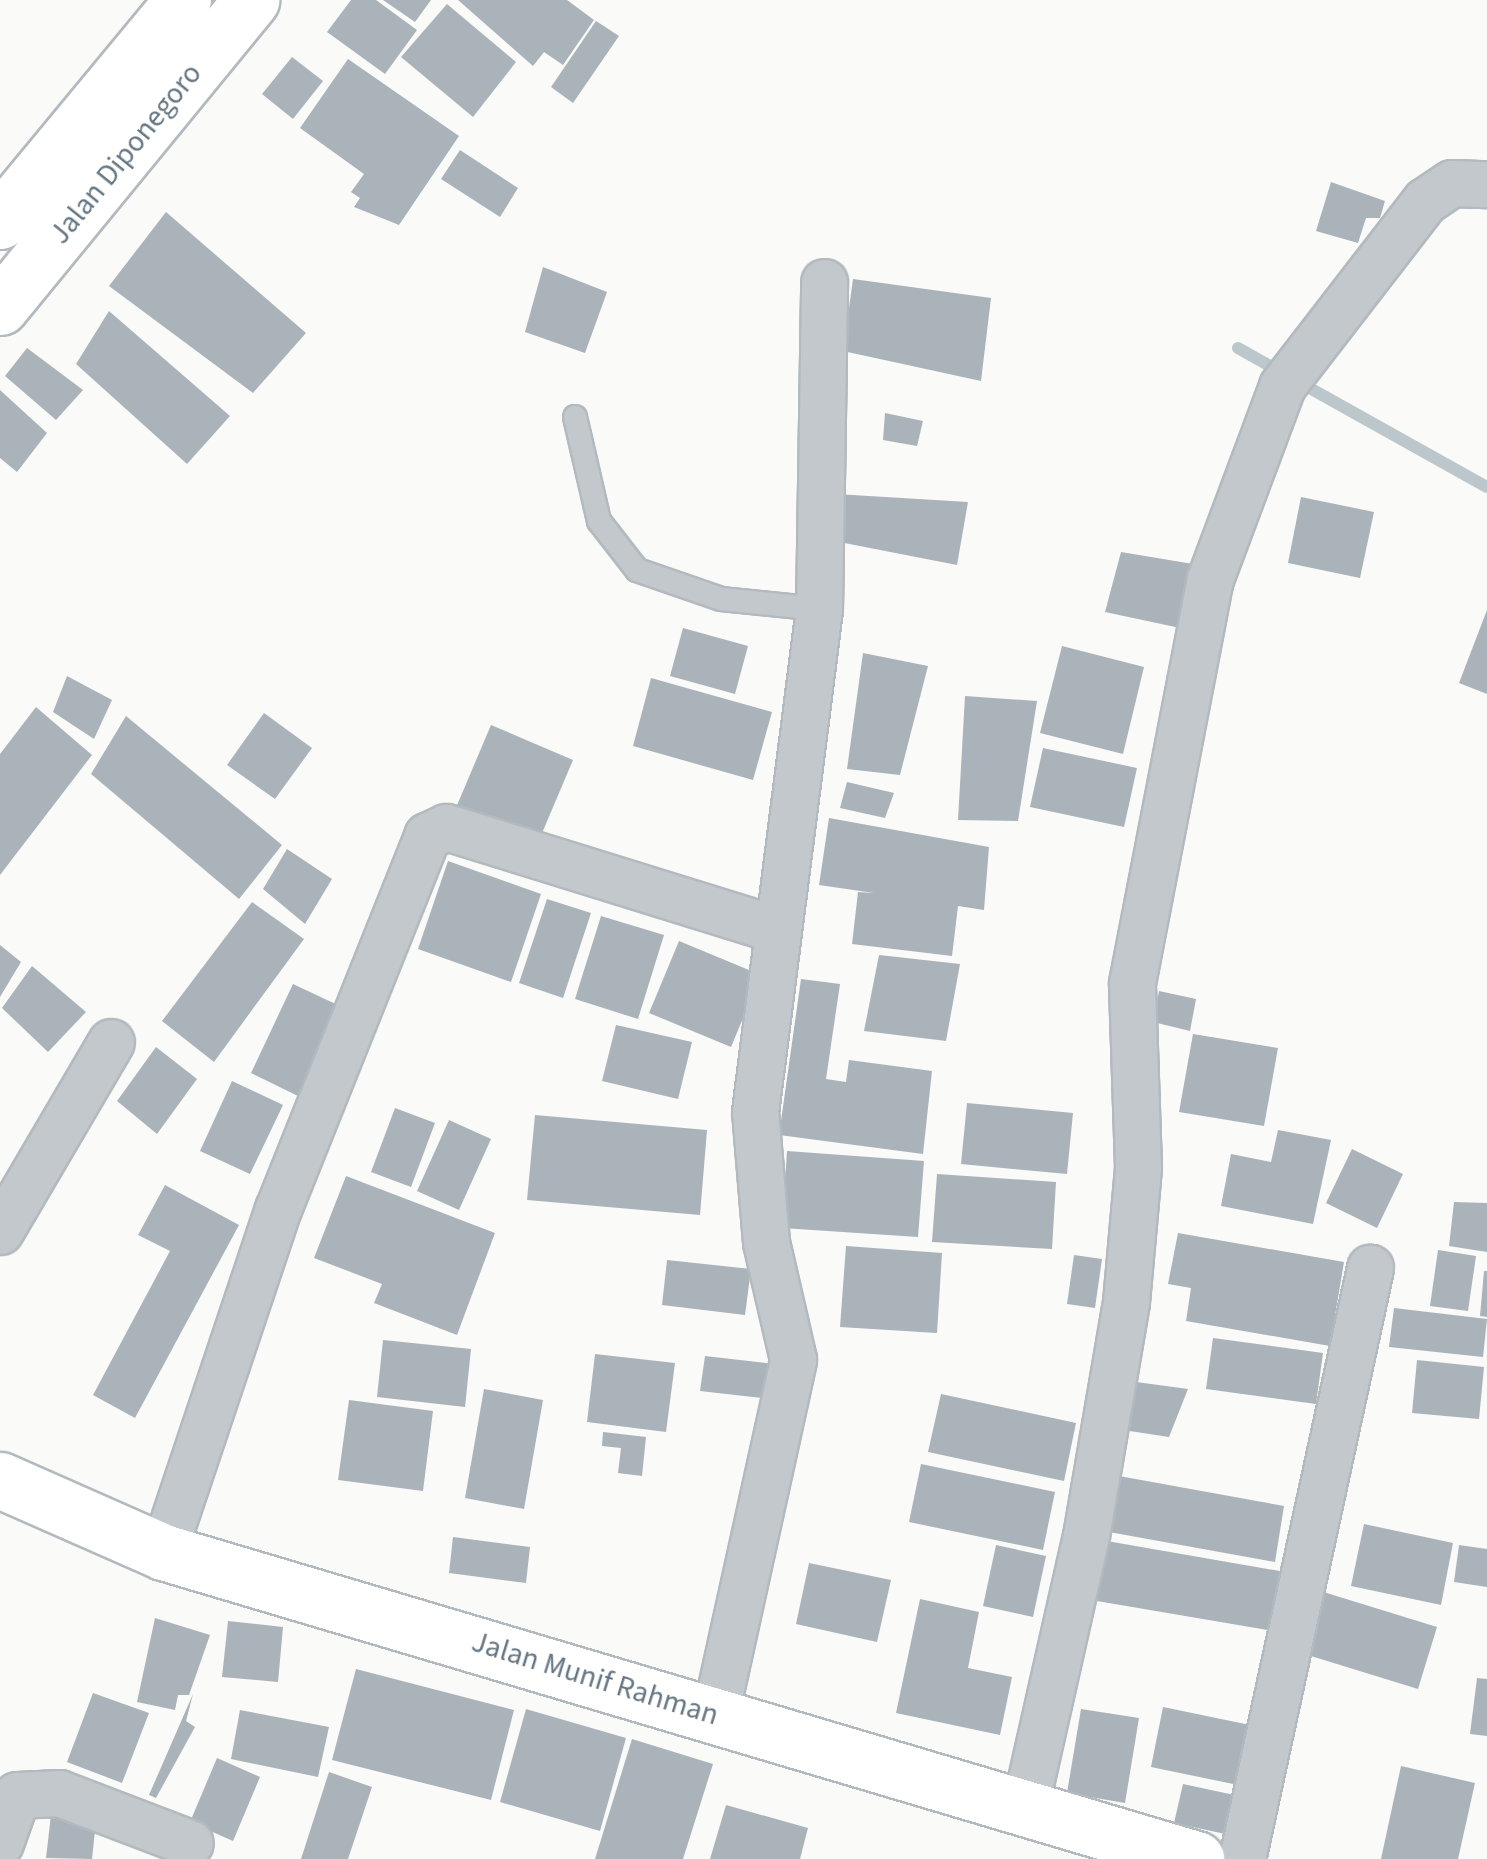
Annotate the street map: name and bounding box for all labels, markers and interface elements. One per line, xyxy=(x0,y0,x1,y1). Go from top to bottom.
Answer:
street label: Jalan Diponegoro xyxy=(42,57,210,251)
street label: Jalan Munif Rahman xyxy=(467,1624,723,1734)

